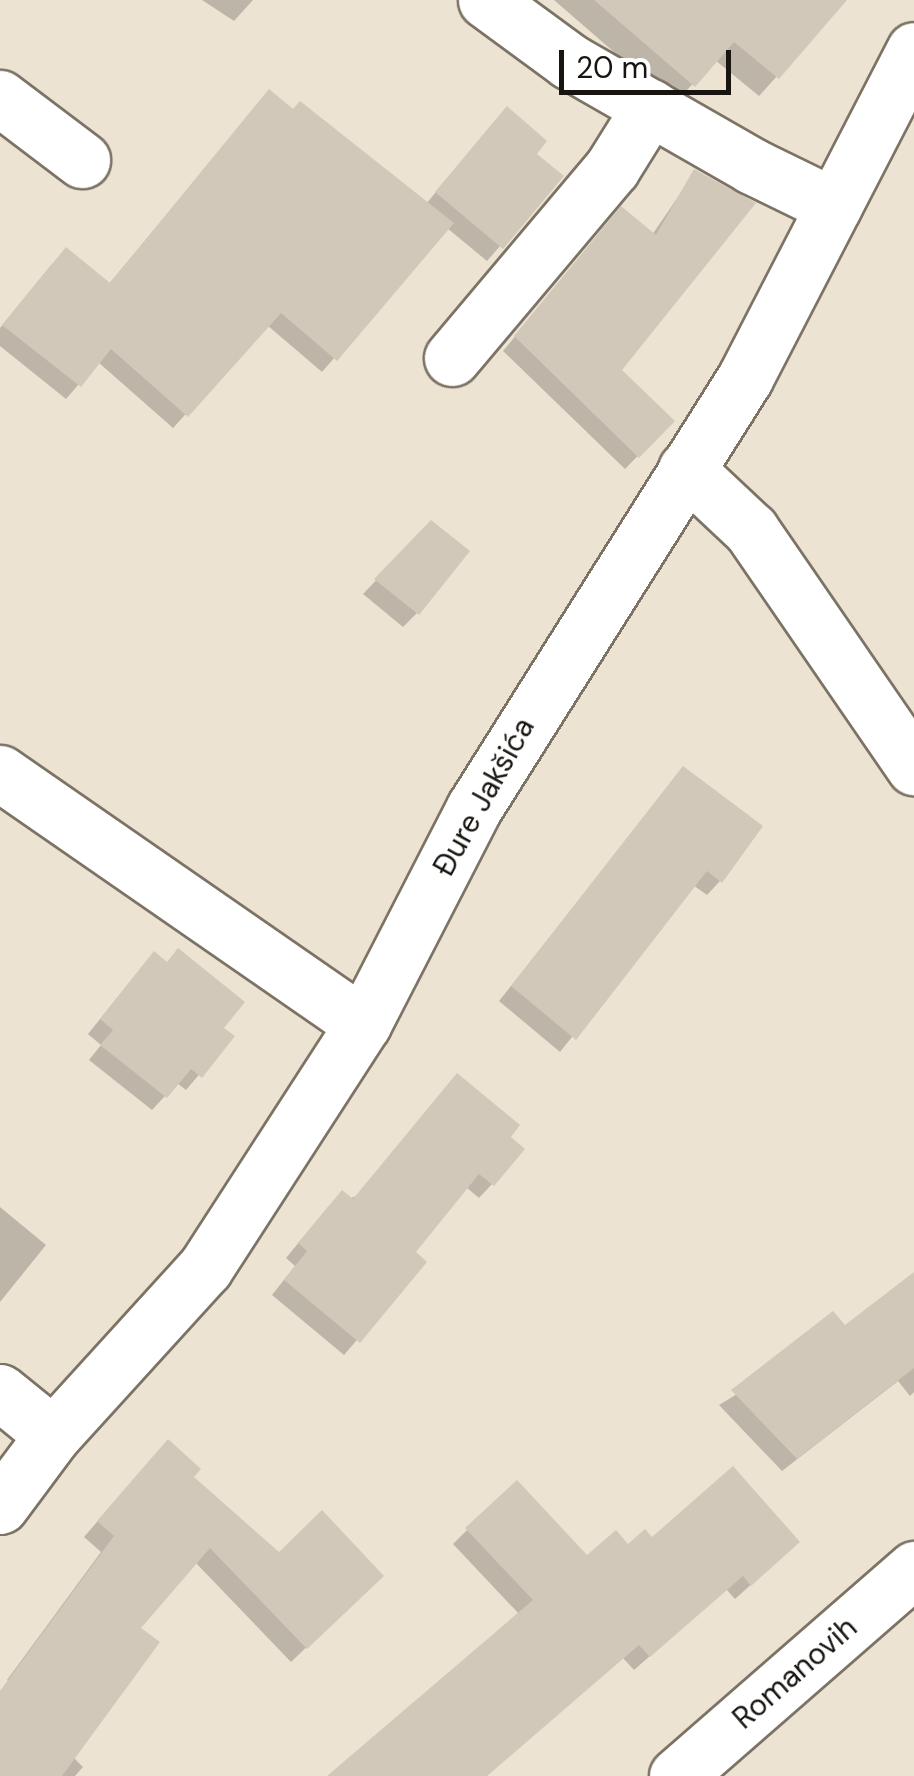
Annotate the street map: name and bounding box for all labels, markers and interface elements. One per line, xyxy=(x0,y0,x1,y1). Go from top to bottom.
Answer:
scale bar xyxy=(564,30,736,92)
text: 20 m xyxy=(576,48,648,87)
street label: Đure Jakšića xyxy=(426,712,542,882)
street label: Romanovih xyxy=(726,1609,864,1737)

